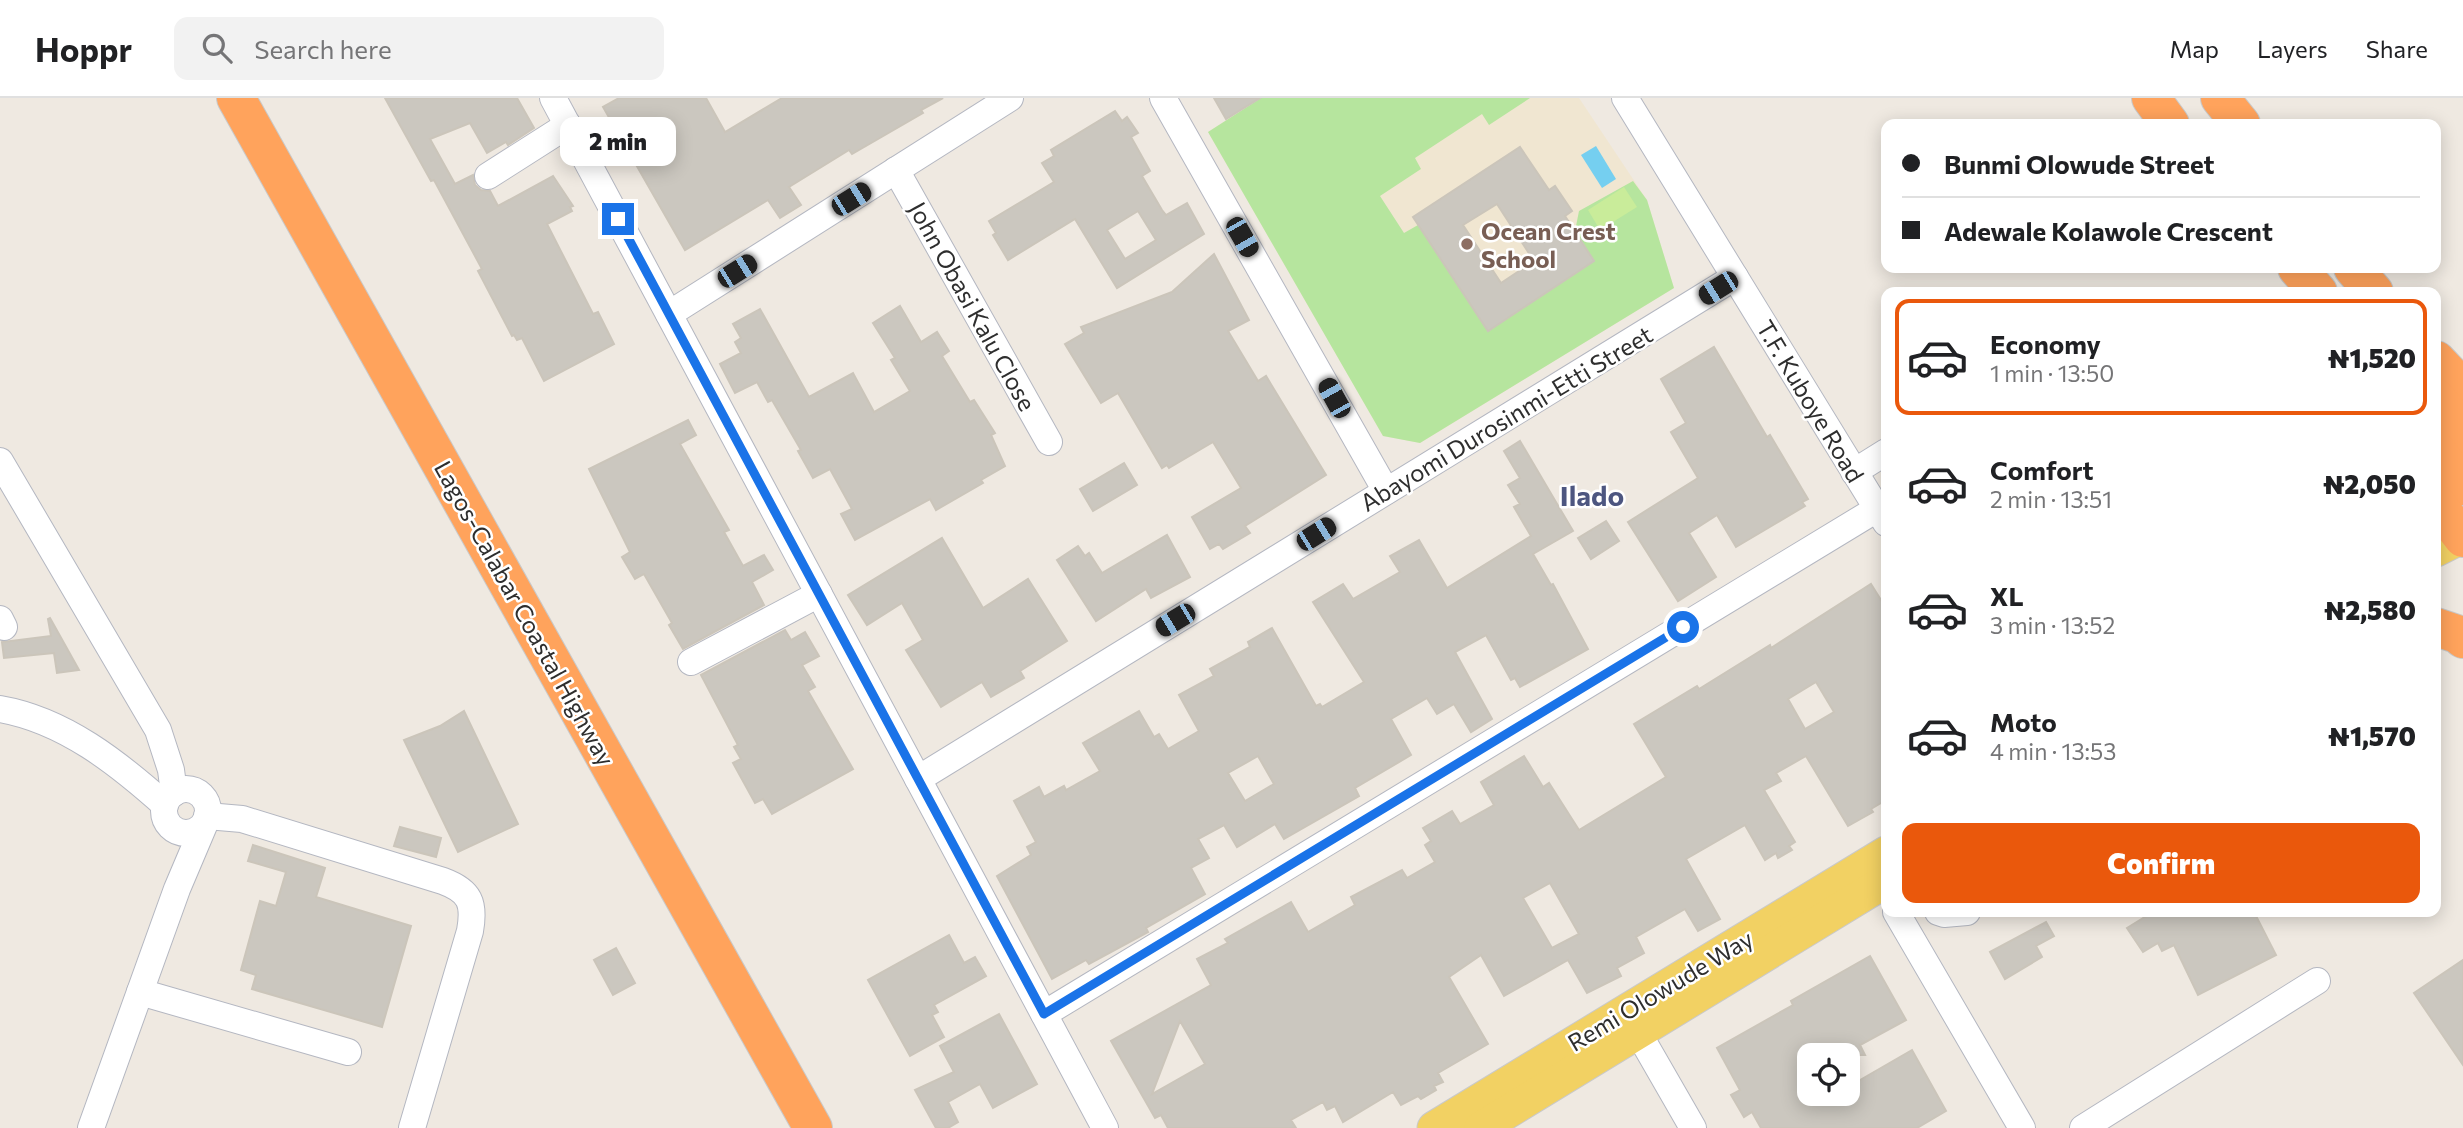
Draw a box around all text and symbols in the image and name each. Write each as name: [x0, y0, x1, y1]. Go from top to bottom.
search box: [174, 17, 664, 80]
text: Hoppr: [35, 28, 132, 69]
icon: search: [198, 29, 236, 67]
text: Search here: [254, 33, 392, 64]
text: Map: [2170, 34, 2219, 63]
text: Layers: [2257, 34, 2328, 63]
text: Share: [2366, 34, 2428, 63]
callout: 2 min: [560, 117, 676, 166]
text: 2 min: [589, 127, 647, 155]
text: Bunmi Olowude Street: [1944, 148, 2214, 179]
car: [828, 179, 875, 219]
street label: John Obasi Kalu Close: [903, 196, 1043, 416]
route end: [602, 203, 634, 235]
car: [1223, 214, 1262, 260]
text: Adewale Kolawole Crescent: [1944, 215, 2273, 246]
place label: Ocean Crest School: [1481, 216, 1616, 273]
marker: Ocean Crest School: [1459, 236, 1475, 252]
car: [714, 251, 761, 291]
car: [1695, 268, 1742, 308]
street label: T.F. Kuboye Road: [1751, 315, 1871, 487]
street label: Abayomi Durosinmi-Etti Street: [1355, 319, 1658, 517]
icon: car: [1906, 326, 1969, 389]
text: Economy: [1990, 328, 2101, 359]
text: ₦1,520: [2328, 342, 2416, 373]
text: 1 min · 13:50: [1990, 359, 2114, 387]
car: [1315, 375, 1354, 421]
icon: car: [1906, 452, 1969, 515]
text: Comfort: [1990, 454, 2093, 485]
street label: Lagos-Calabar Coastal Highway: [429, 455, 621, 771]
text: ₦2,050: [2323, 468, 2416, 499]
district label: Ilado: [1560, 478, 1624, 512]
text: 2 min · 13:51: [1990, 485, 2112, 513]
car: [1293, 514, 1340, 554]
icon: car: [1906, 578, 1969, 641]
text: XL: [1990, 580, 2024, 611]
text: ₦2,580: [2324, 594, 2416, 625]
car: [1152, 600, 1199, 640]
route start: [1667, 611, 1699, 643]
text: 3 min · 13:52: [1990, 611, 2115, 639]
icon: car: [1906, 704, 1969, 767]
text: Moto: [1990, 706, 2057, 737]
text: ₦1,570: [2328, 720, 2416, 751]
text: 4 min · 13:53: [1990, 737, 2116, 765]
button: Confirm: [1902, 823, 2420, 903]
street label: Remi Olowude Way: [1562, 923, 1758, 1057]
map controls: [1797, 1043, 1860, 1106]
button: locate: [1797, 1043, 1860, 1106]

